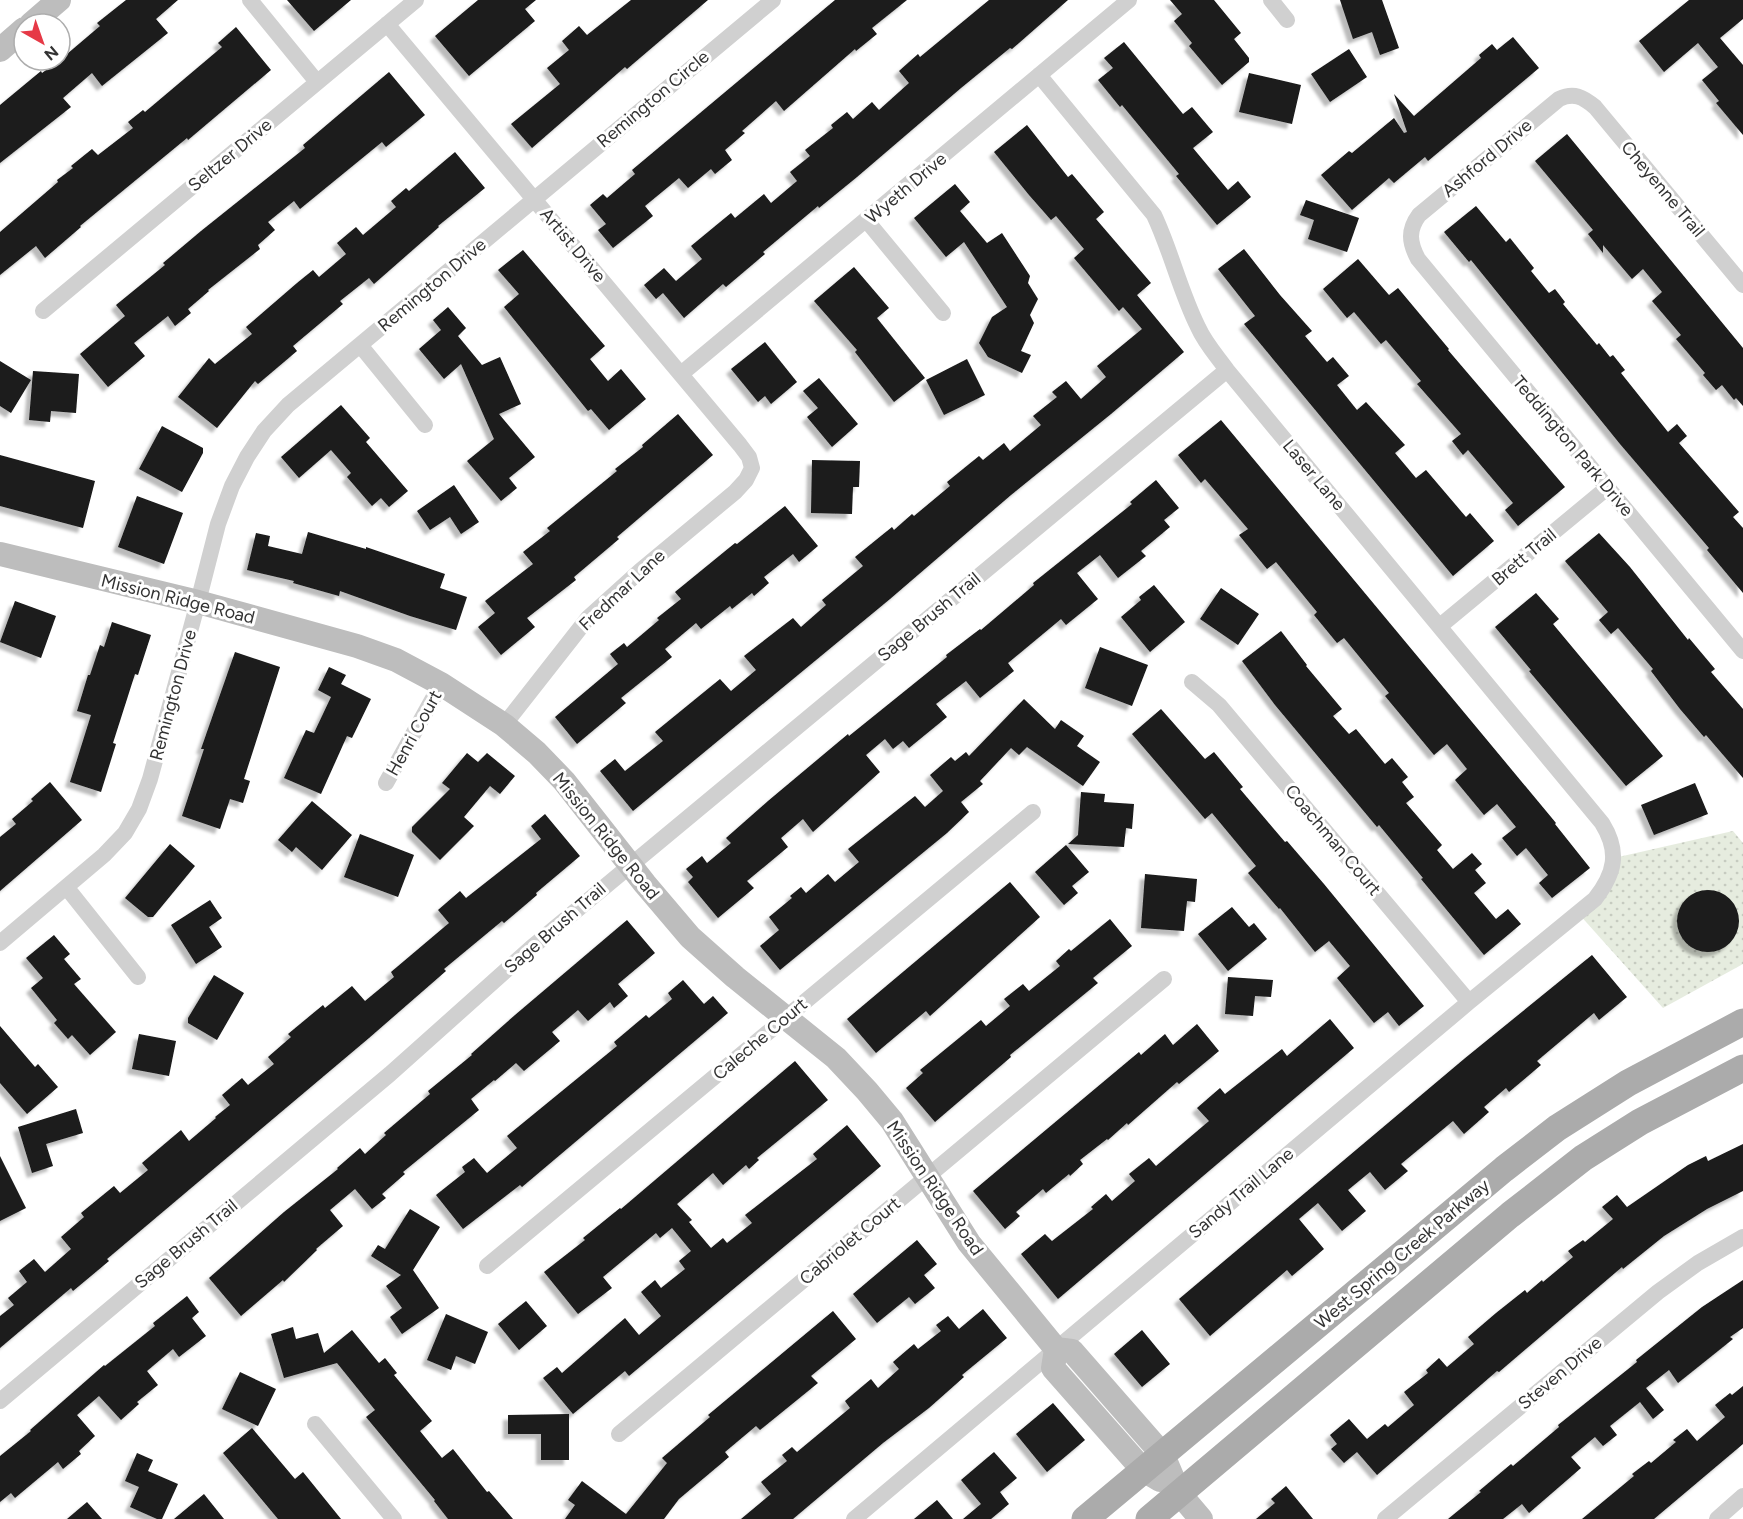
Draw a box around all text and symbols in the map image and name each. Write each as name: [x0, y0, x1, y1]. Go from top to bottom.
north arrow: [12, 12, 72, 72]
text: N: [40, 42, 62, 64]
street label: Remington Circle: [592, 46, 714, 152]
street label: Seltzer Drive: [184, 114, 276, 196]
street label: Ashford Drive: [1438, 114, 1536, 202]
street label: Cheyenne Trail: [1616, 137, 1710, 241]
street label: Wyeth Drive: [861, 148, 951, 228]
street label: Artist Drive: [535, 203, 611, 287]
street label: Remington Drive: [373, 233, 491, 337]
street label: Teddington Park Drive: [1508, 371, 1638, 521]
street label: Laser Lane: [1278, 435, 1350, 515]
street label: Brett Trail: [1487, 524, 1561, 590]
street label: Fredmar Lane: [574, 545, 670, 635]
street label: Sage Brush Trail: [873, 568, 985, 666]
street label: Mission Ridge Road: [99, 569, 257, 629]
street label: Remington Drive: [145, 627, 201, 763]
street label: Henri Court: [381, 686, 447, 780]
street label: Mission Ridge Road: [548, 768, 664, 904]
street label: Coachman Court: [1280, 780, 1386, 900]
street label: Sage Brush Trail: [500, 878, 610, 978]
street label: Caleche Court: [708, 993, 812, 1085]
street label: Mission Ridge Road: [882, 1117, 988, 1259]
street label: Sandy Trail Lane: [1184, 1143, 1298, 1243]
street label: West Spring Creek Parkway: [1310, 1174, 1494, 1334]
street label: Cabriolet Court: [795, 1192, 905, 1290]
street label: Sage Brush Trail: [130, 1195, 242, 1293]
street label: Steven Drive: [1514, 1332, 1606, 1414]

